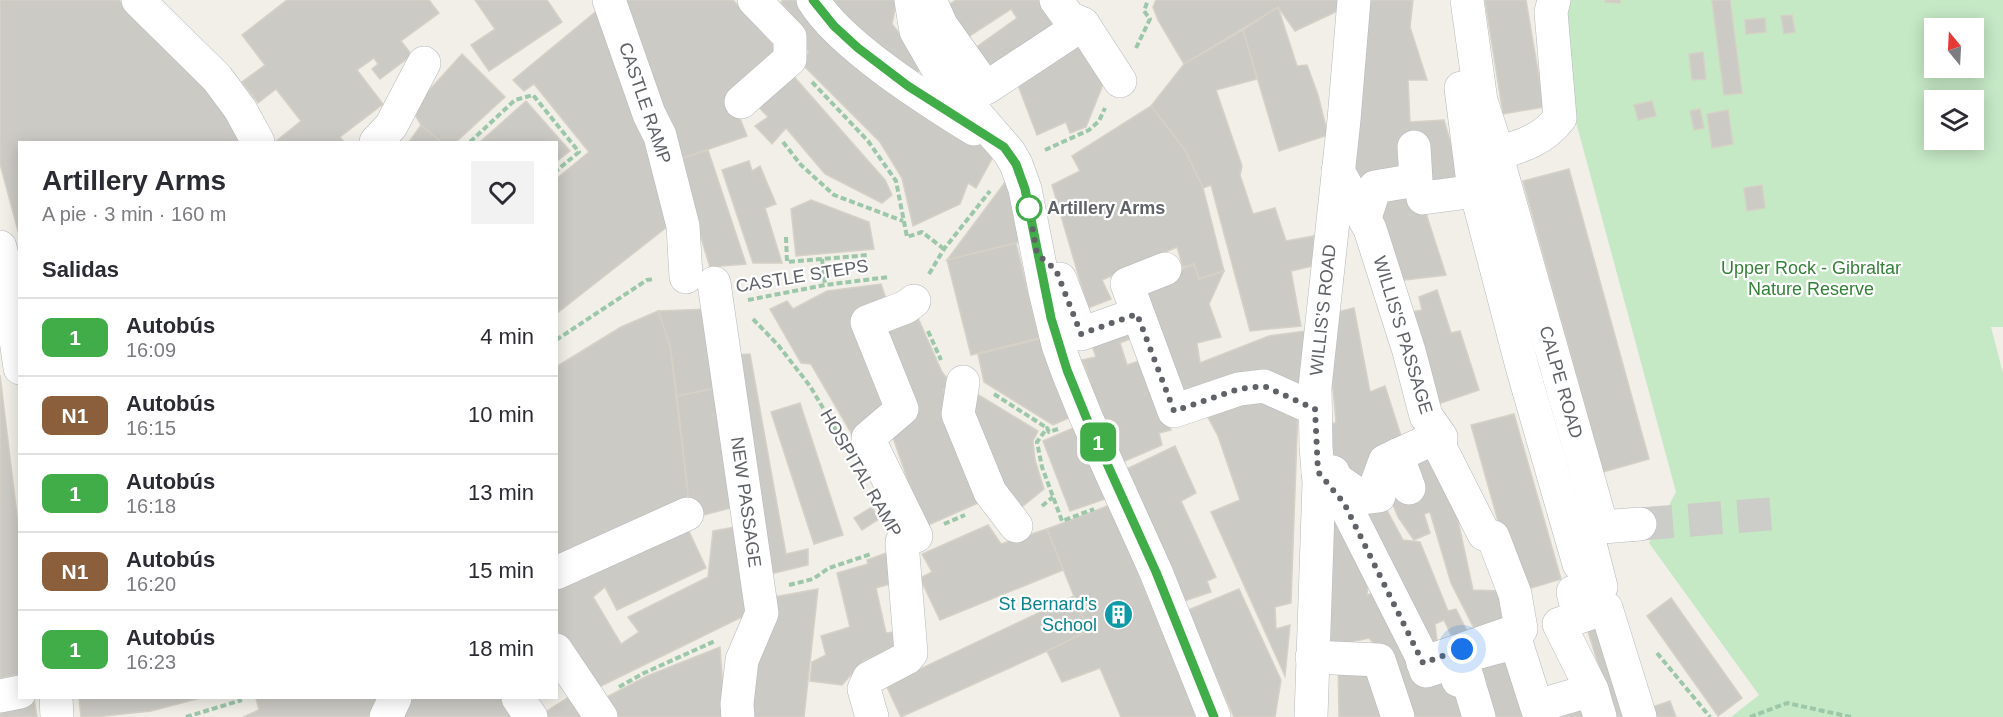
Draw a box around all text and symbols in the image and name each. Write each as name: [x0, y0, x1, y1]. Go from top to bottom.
north arrow: [1924, 18, 1984, 78]
map controls: [1924, 18, 1984, 150]
street label: CASTLE RAMP: [615, 40, 675, 166]
button: layers: [1924, 90, 1984, 150]
button: heart: [471, 161, 534, 224]
text: Artillery Arms: [42, 165, 226, 196]
marker: Artillery Arms: [1016, 195, 1042, 221]
place label: Artillery Arms: [1047, 198, 1165, 218]
text: A pie · 3 min · 160 m: [42, 203, 227, 225]
street label: WILLIS’S ROAD: [1306, 243, 1340, 377]
street label: WILLIS'S PASSAGE: [1369, 254, 1437, 416]
street label: CASTLE STEPS: [734, 256, 870, 296]
text: Salidas: [42, 257, 119, 282]
park label: Upper Rock - Gibraltar Nature Reserve: [1721, 258, 1901, 299]
text: Autobús: [126, 313, 215, 338]
street label: CALPE ROAD: [1535, 323, 1587, 441]
text: 4 min: [480, 324, 534, 349]
text: 1: [69, 326, 81, 349]
text: 16:09: [126, 339, 176, 361]
text: Autobús: [126, 391, 215, 416]
text: 10 min: [468, 402, 534, 427]
text: N1: [62, 404, 88, 427]
street label: HOSPITAL RAMP: [816, 406, 906, 540]
text: 16:15: [126, 417, 176, 439]
line badge: 1: [1078, 422, 1118, 462]
text: 1: [1092, 431, 1104, 454]
street label: NEW PASSAGE: [727, 435, 765, 569]
text: Autobús: [126, 469, 215, 494]
text: 13 min: [468, 480, 534, 505]
text: 1: [69, 482, 81, 505]
text: 16:18: [126, 495, 176, 517]
text: Autobús: [126, 547, 215, 572]
text: 15 min: [468, 558, 534, 583]
text: N1: [62, 560, 88, 583]
text: 16:20: [126, 573, 176, 595]
place label: St Bernard's School: [999, 594, 1097, 635]
building icon: St Bernard's School: [1102, 598, 1134, 630]
text: Autobús: [126, 625, 215, 650]
your location: [1447, 634, 1477, 664]
text: 18 min: [468, 636, 534, 661]
text: 1: [69, 638, 81, 661]
text: 16:23: [126, 651, 176, 673]

